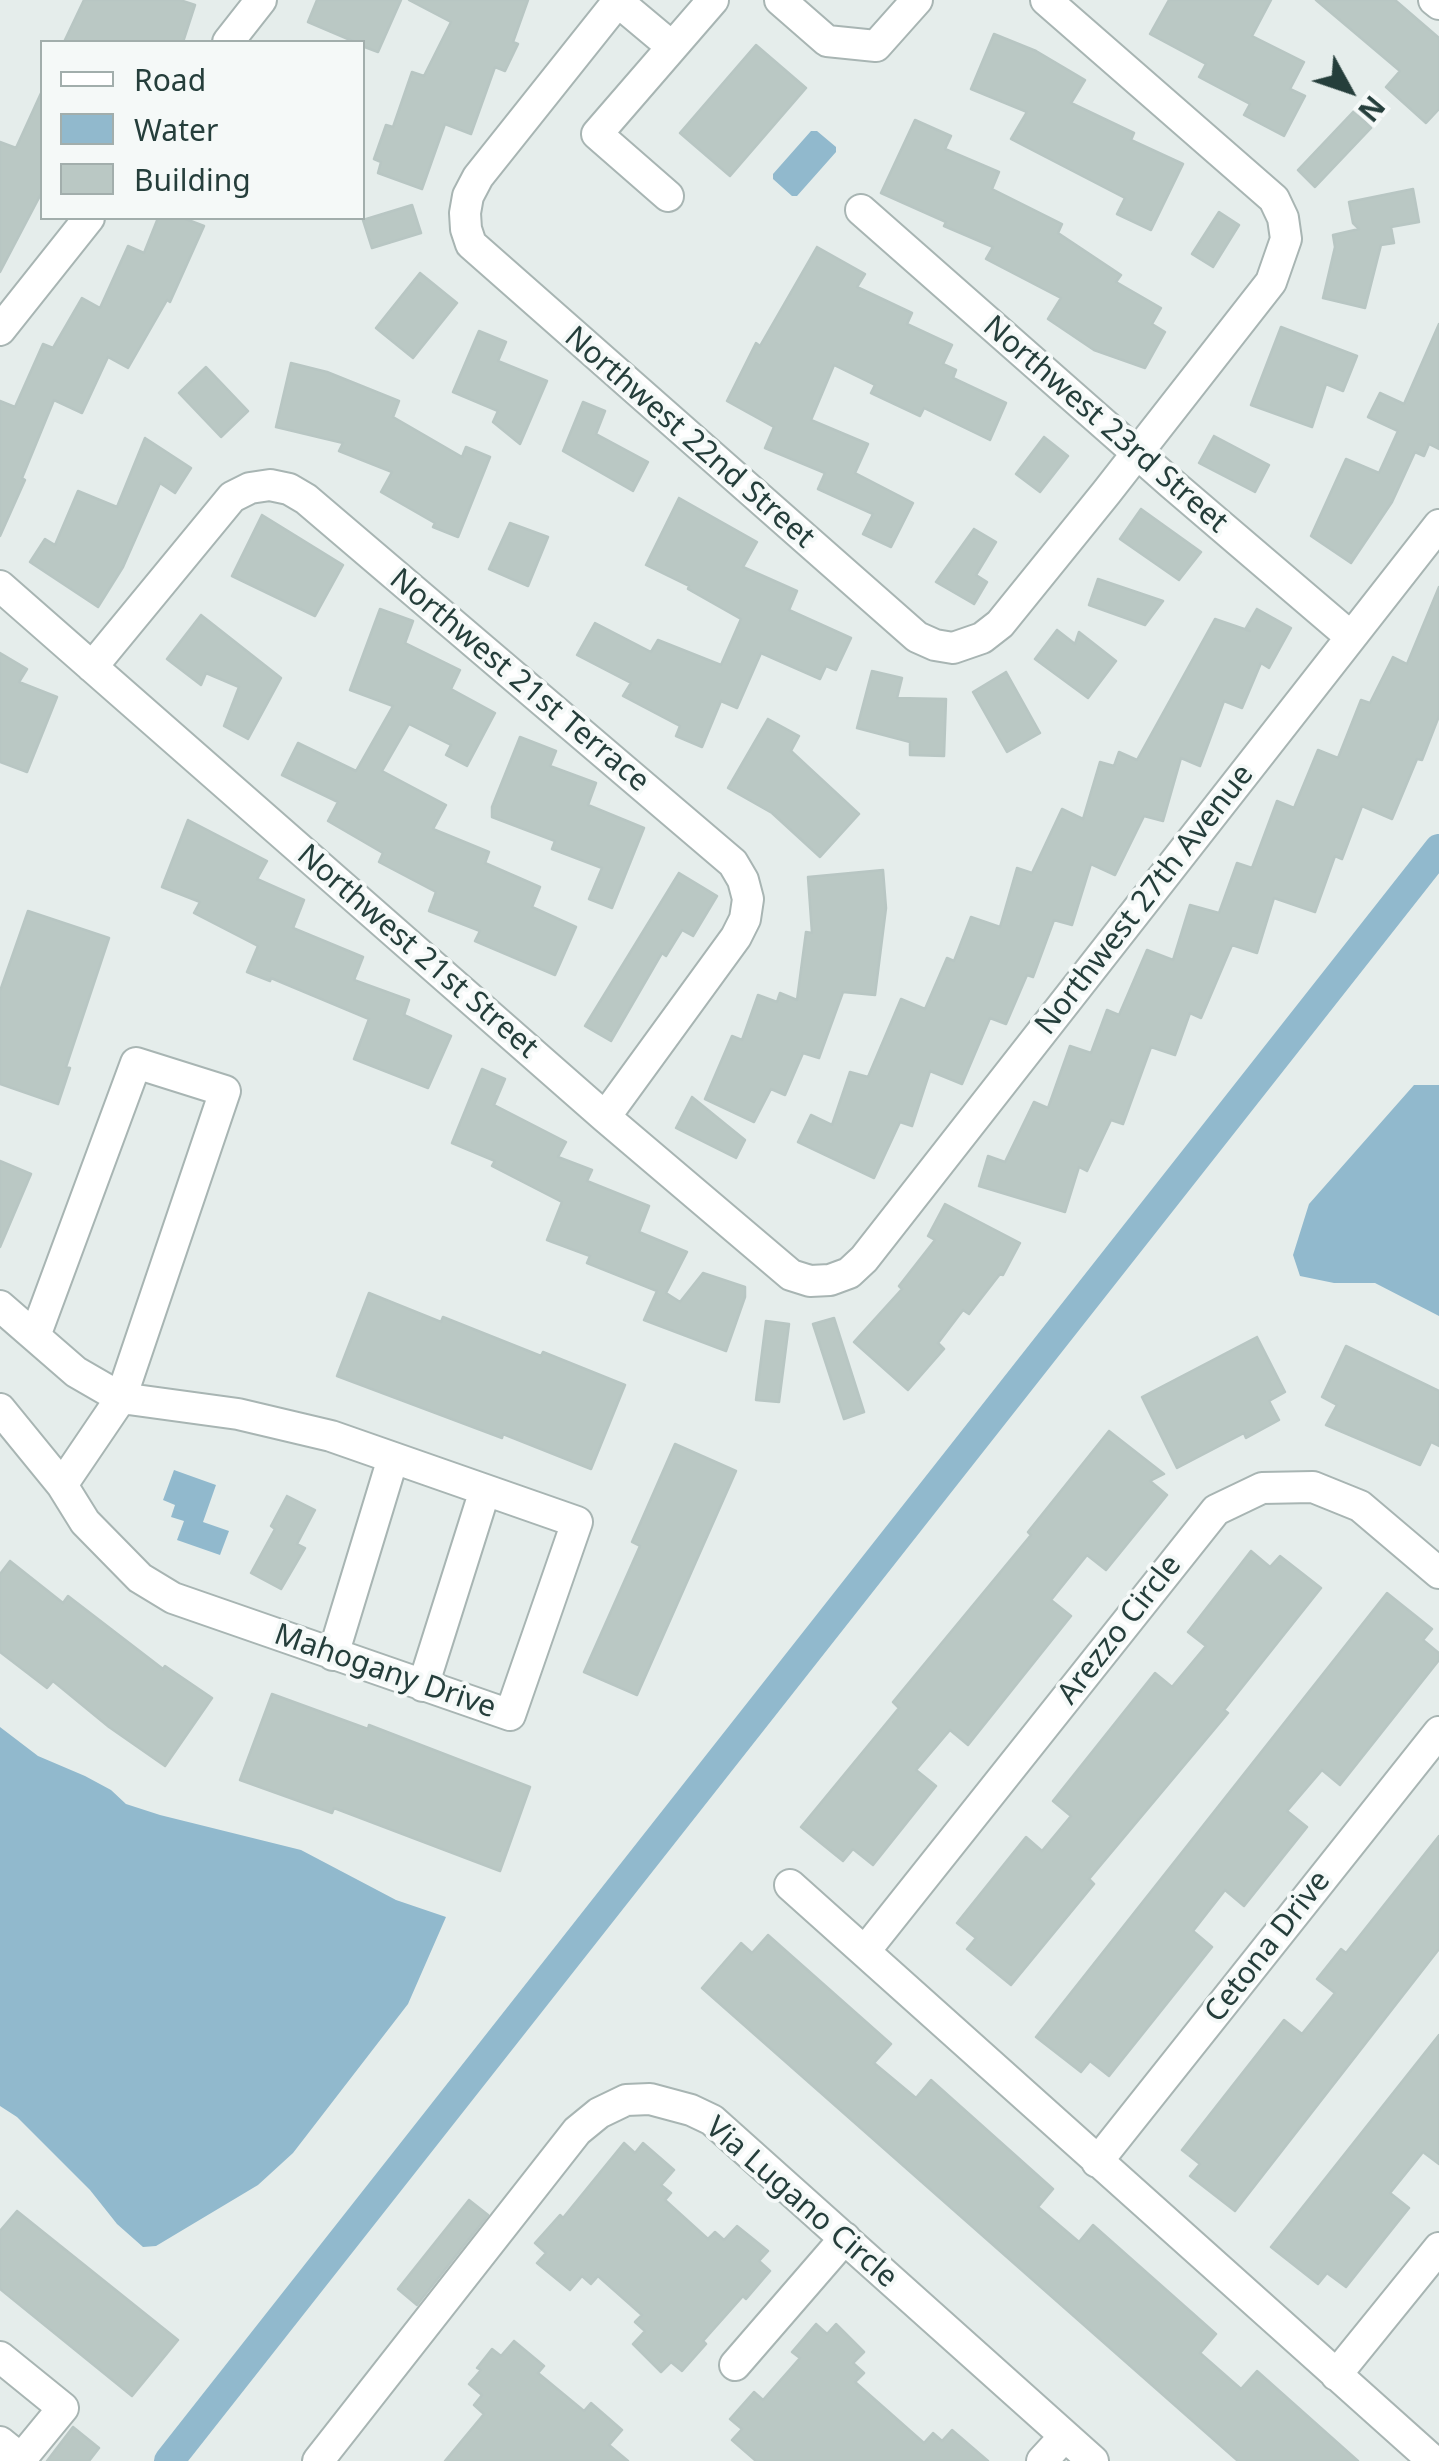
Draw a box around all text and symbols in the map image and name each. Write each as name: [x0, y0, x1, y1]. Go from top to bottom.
legend: [40, 40, 365, 220]
north arrow: [1299, 40, 1399, 140]
text: Road: [134, 59, 206, 100]
text: N: [1350, 88, 1394, 130]
text: Water: [134, 109, 218, 150]
text: Building: [134, 159, 251, 200]
street label: Northwest 23rd Street: [975, 309, 1235, 541]
street label: Northwest 22nd Street: [557, 320, 821, 556]
street label: Northwest 21st Terrace: [382, 562, 656, 800]
street label: Northwest 27th Avenue: [1028, 758, 1262, 1042]
street label: Northwest 21st Street: [289, 838, 545, 1066]
street label: Arezzo Circle: [1051, 1548, 1189, 1712]
street label: Mahogany Drive: [270, 1617, 500, 1727]
street label: Cetona Drive: [1198, 1864, 1338, 2030]
street label: Via Lugano Circle: [698, 2110, 904, 2296]

